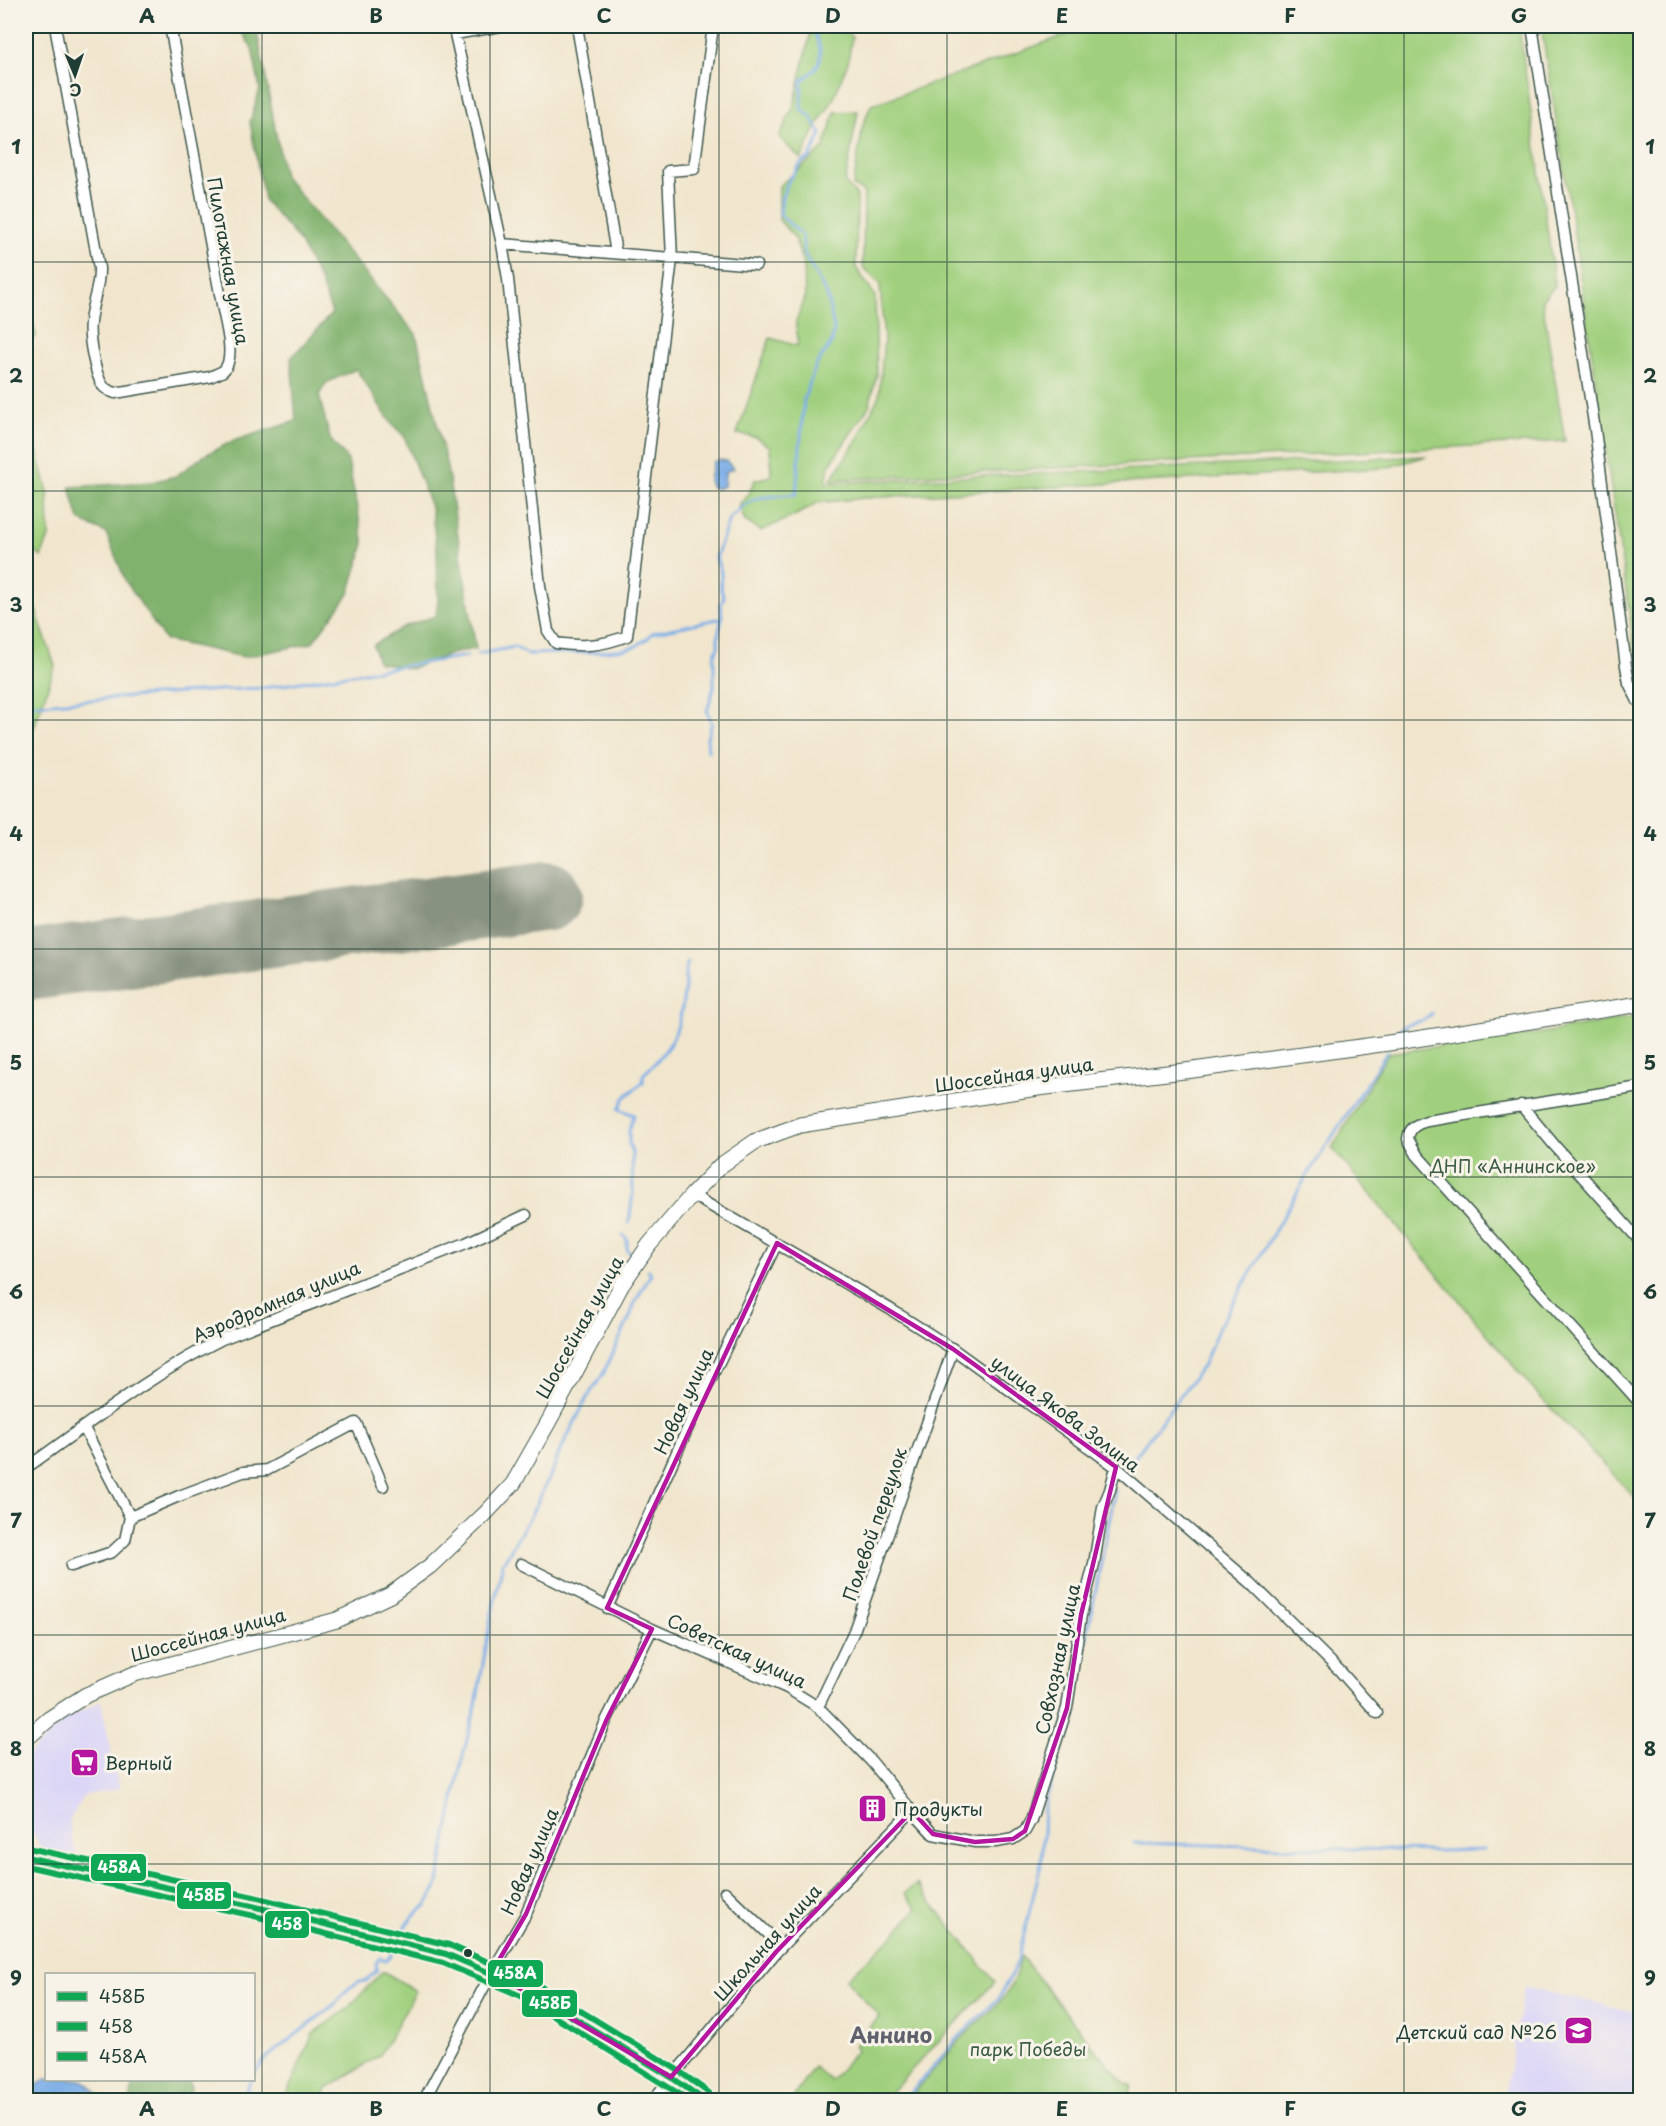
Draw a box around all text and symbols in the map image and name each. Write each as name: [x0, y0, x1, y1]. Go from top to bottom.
text: A: [139, 0, 155, 30]
text: B: [369, 0, 383, 30]
text: C: [596, 0, 612, 30]
text: D: [825, 0, 841, 30]
text: E: [1056, 0, 1068, 30]
text: F: [1284, 0, 1296, 30]
text: G: [1511, 0, 1527, 30]
north arrow: [45, 45, 105, 105]
text: С: [69, 79, 82, 103]
text: 1: [11, 131, 21, 161]
text: 1: [1645, 131, 1655, 161]
street label: Пилотажная улица: [201, 175, 257, 347]
text: 2: [9, 360, 23, 390]
text: 2: [1643, 360, 1657, 390]
text: 3: [9, 589, 23, 619]
text: 3: [1643, 589, 1657, 619]
text: 4: [9, 818, 23, 848]
text: 4: [1643, 818, 1657, 848]
text: 5: [10, 1047, 22, 1077]
text: 5: [1644, 1047, 1656, 1077]
street label: Шоссейная улица: [933, 1049, 1096, 1098]
park label: ДНП «Аннинское»: [1429, 1152, 1596, 1179]
street label: Шоссейная улица: [529, 1250, 630, 1403]
street label: Аэродромная улица: [188, 1253, 365, 1349]
text: 6: [9, 1276, 23, 1306]
text: 6: [1643, 1276, 1657, 1306]
street label: Новая улица: [647, 1343, 720, 1459]
street label: улица Якова Золина: [986, 1348, 1147, 1479]
street label: Полевой переулок: [835, 1443, 913, 1604]
text: 7: [10, 1505, 22, 1535]
text: 7: [1644, 1505, 1656, 1535]
street label: Совхозная улица: [1028, 1580, 1086, 1737]
street label: Шоссейная улица: [127, 1600, 289, 1668]
street label: Советская улица: [663, 1606, 812, 1694]
text: 8: [10, 1733, 22, 1763]
text: 8: [1644, 1733, 1656, 1763]
supermarket icon: Верный: [68, 1746, 100, 1778]
place label: Верный: [105, 1749, 172, 1776]
building icon: Продукты: [857, 1792, 889, 1824]
place label: Продукты: [894, 1795, 983, 1822]
street label: Новая улица: [493, 1803, 565, 1919]
line badge: 458А: [90, 1853, 147, 1882]
text: 458А: [97, 1854, 141, 1878]
street label: Школьная улица: [707, 1877, 827, 2007]
line badge: 458Б: [176, 1881, 232, 1910]
text: 458Б: [183, 1882, 225, 1906]
line badge: 458: [264, 1910, 310, 1939]
text: 458: [271, 1911, 303, 1935]
unlabelled marker: [462, 1947, 474, 1959]
line badge: 458А: [487, 1959, 544, 1988]
text: 458А: [493, 1960, 537, 1984]
text: 9: [10, 1962, 22, 1992]
text: 9: [1644, 1962, 1656, 1992]
legend: [45, 1973, 255, 2081]
text: 458Б: [99, 1982, 145, 2009]
line badge: 458Б: [521, 1989, 578, 2018]
text: 458Б: [529, 1990, 571, 2014]
text: 458: [99, 2012, 133, 2039]
school or university icon: Детский сад №26: [1562, 2015, 1594, 2047]
district label: Аннино: [850, 2018, 932, 2050]
place label: Детский сад №26: [1396, 2018, 1557, 2045]
park label: парк Победы: [969, 2035, 1087, 2062]
text: 458А: [99, 2042, 147, 2069]
text: A: [139, 2093, 155, 2123]
text: B: [369, 2093, 383, 2123]
text: C: [596, 2093, 612, 2123]
text: D: [825, 2093, 841, 2123]
text: E: [1056, 2093, 1068, 2123]
text: F: [1284, 2093, 1296, 2123]
text: G: [1511, 2093, 1527, 2123]

